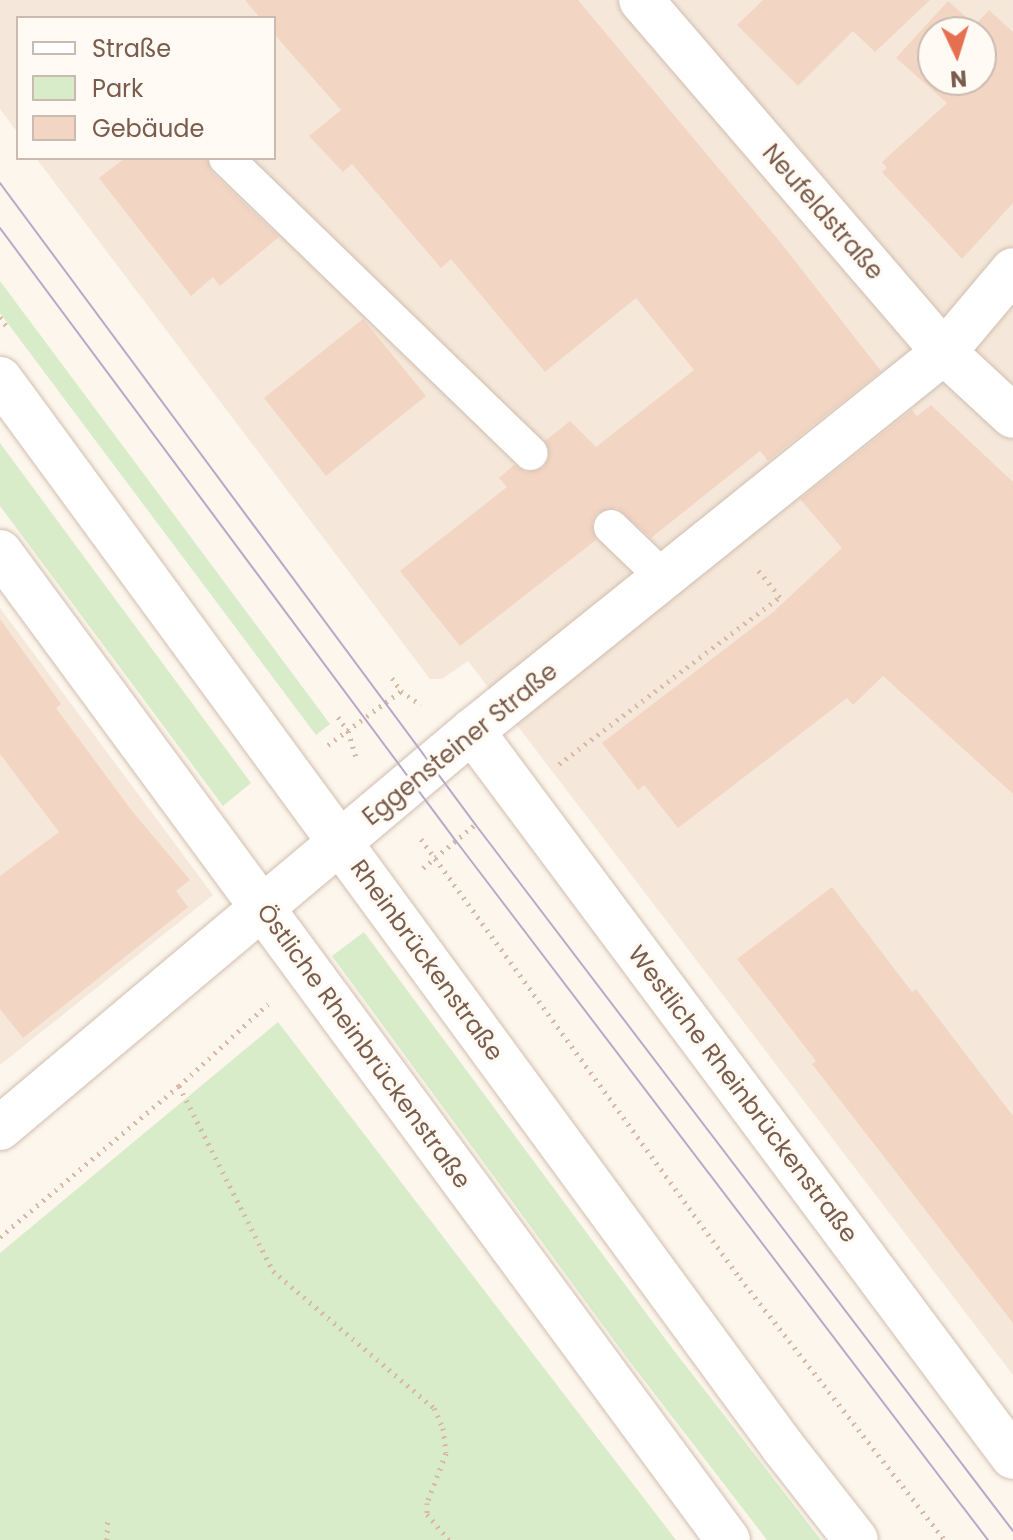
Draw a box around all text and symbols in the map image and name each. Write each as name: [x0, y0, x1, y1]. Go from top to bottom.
legend: [16, 16, 276, 160]
north arrow: [917, 16, 997, 96]
text: Straße: [92, 32, 171, 65]
text: N: [949, 62, 968, 94]
text: Park: [92, 72, 143, 105]
text: Gebäude: [92, 112, 204, 145]
street label: Neufeldstraße: [756, 139, 890, 285]
street label: Eggensteiner Straße: [357, 657, 563, 831]
street label: Rheinbrückenstraße: [344, 854, 510, 1066]
street label: Östliche Rheinbrückenstraße: [251, 898, 477, 1194]
street label: Westliche Rheinbrückenstraße: [622, 940, 864, 1248]

